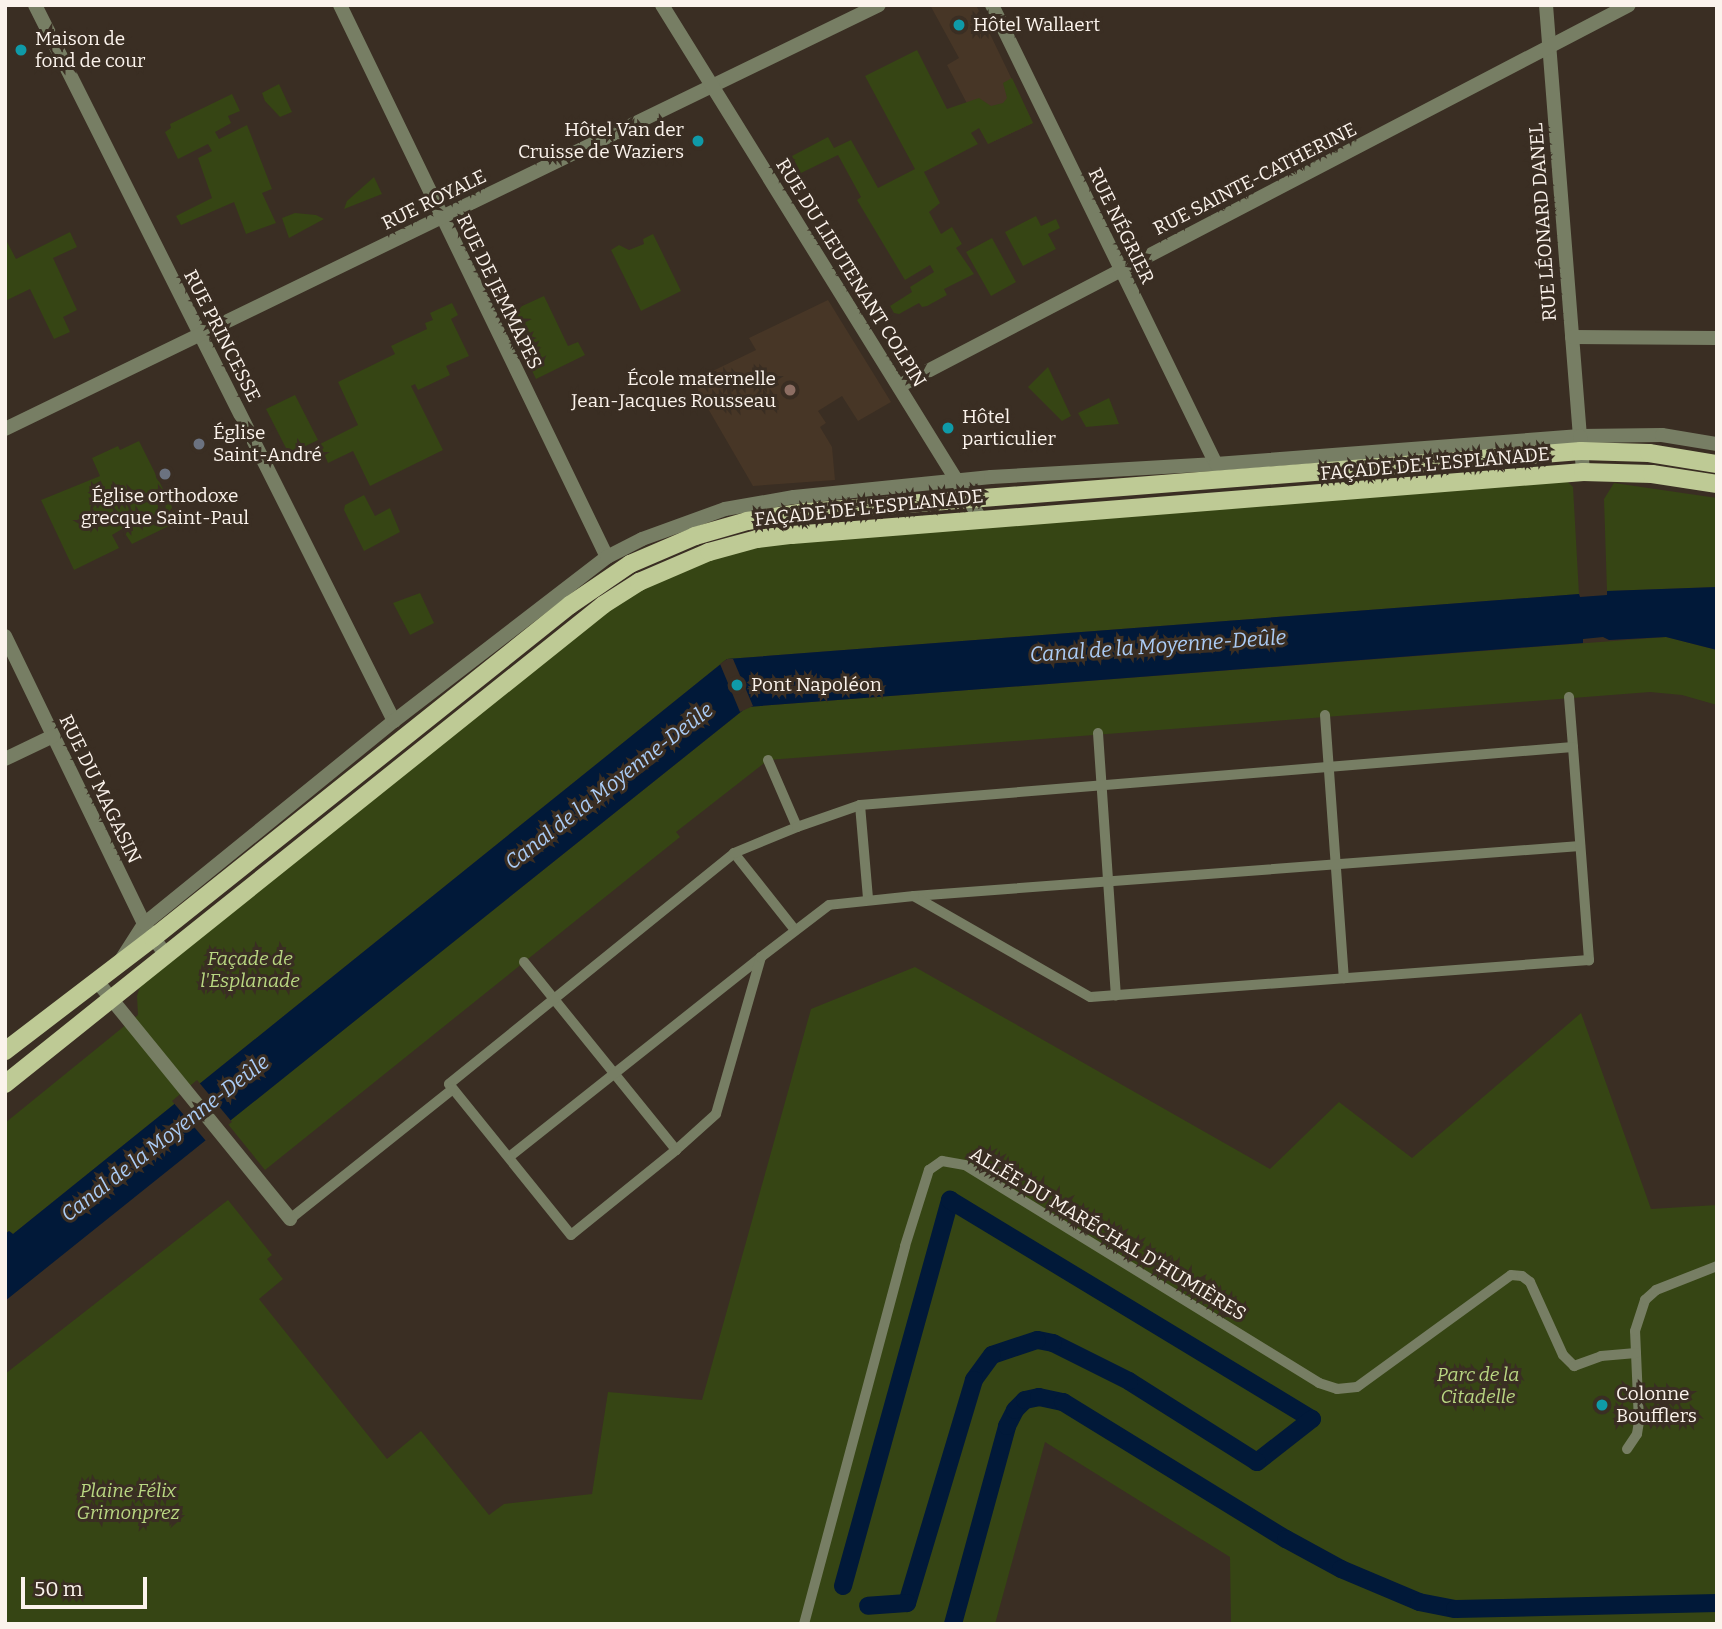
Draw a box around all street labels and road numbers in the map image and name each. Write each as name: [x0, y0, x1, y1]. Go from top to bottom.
street label: RUE SAINTE-CATHERINE: [1150, 118, 1360, 240]
street label: RUE LÉONARD DANEL: [1525, 122, 1561, 322]
street label: RUE DU LIEUTENANT COLPIN: [771, 155, 931, 391]
street label: RUE NÉGRIER: [1083, 164, 1159, 288]
street label: RUE ROYALE: [378, 165, 490, 235]
street label: RUE DE JEMMAPES: [452, 211, 546, 373]
street label: RUE PRINCESSE: [179, 266, 265, 406]
street label: FAÇADE DE L'ESPLANADE: [1319, 443, 1551, 485]
street label: FAÇADE DE L'ESPLANADE: [753, 485, 985, 531]
street label: RUE DU MAGASIN: [54, 711, 146, 867]
street label: ALLÉE DU MARÉCHAL D'HUMIÈRES: [966, 1142, 1250, 1326]

